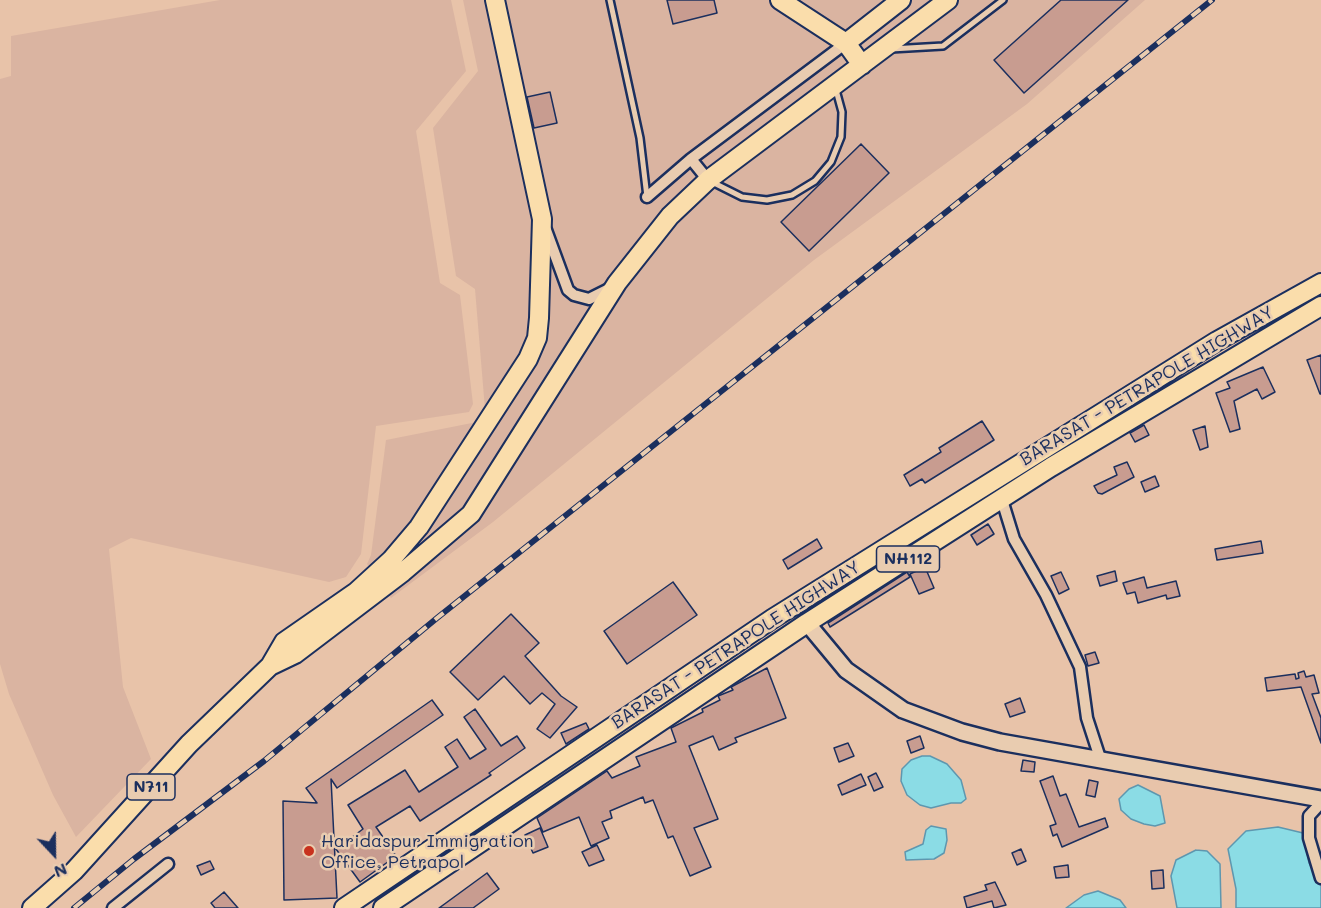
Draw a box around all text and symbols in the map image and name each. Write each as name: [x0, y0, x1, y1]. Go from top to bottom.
street label: BARASAT - PETRAPOLE HIGHWAY: [1016, 301, 1278, 471]
road number: NH112: [876, 546, 940, 572]
street label: BARASAT - PETRAPOLE HIGHWAY: [607, 556, 865, 734]
road number: N711: [127, 774, 175, 800]
north arrow: [24, 824, 84, 884]
place label: Haridaspur Immigration Office, Petrapol: [321, 830, 534, 872]
marker: Haridaspur Immigration Office, Petrapol: [302, 844, 316, 858]
text: N: [51, 859, 70, 883]

